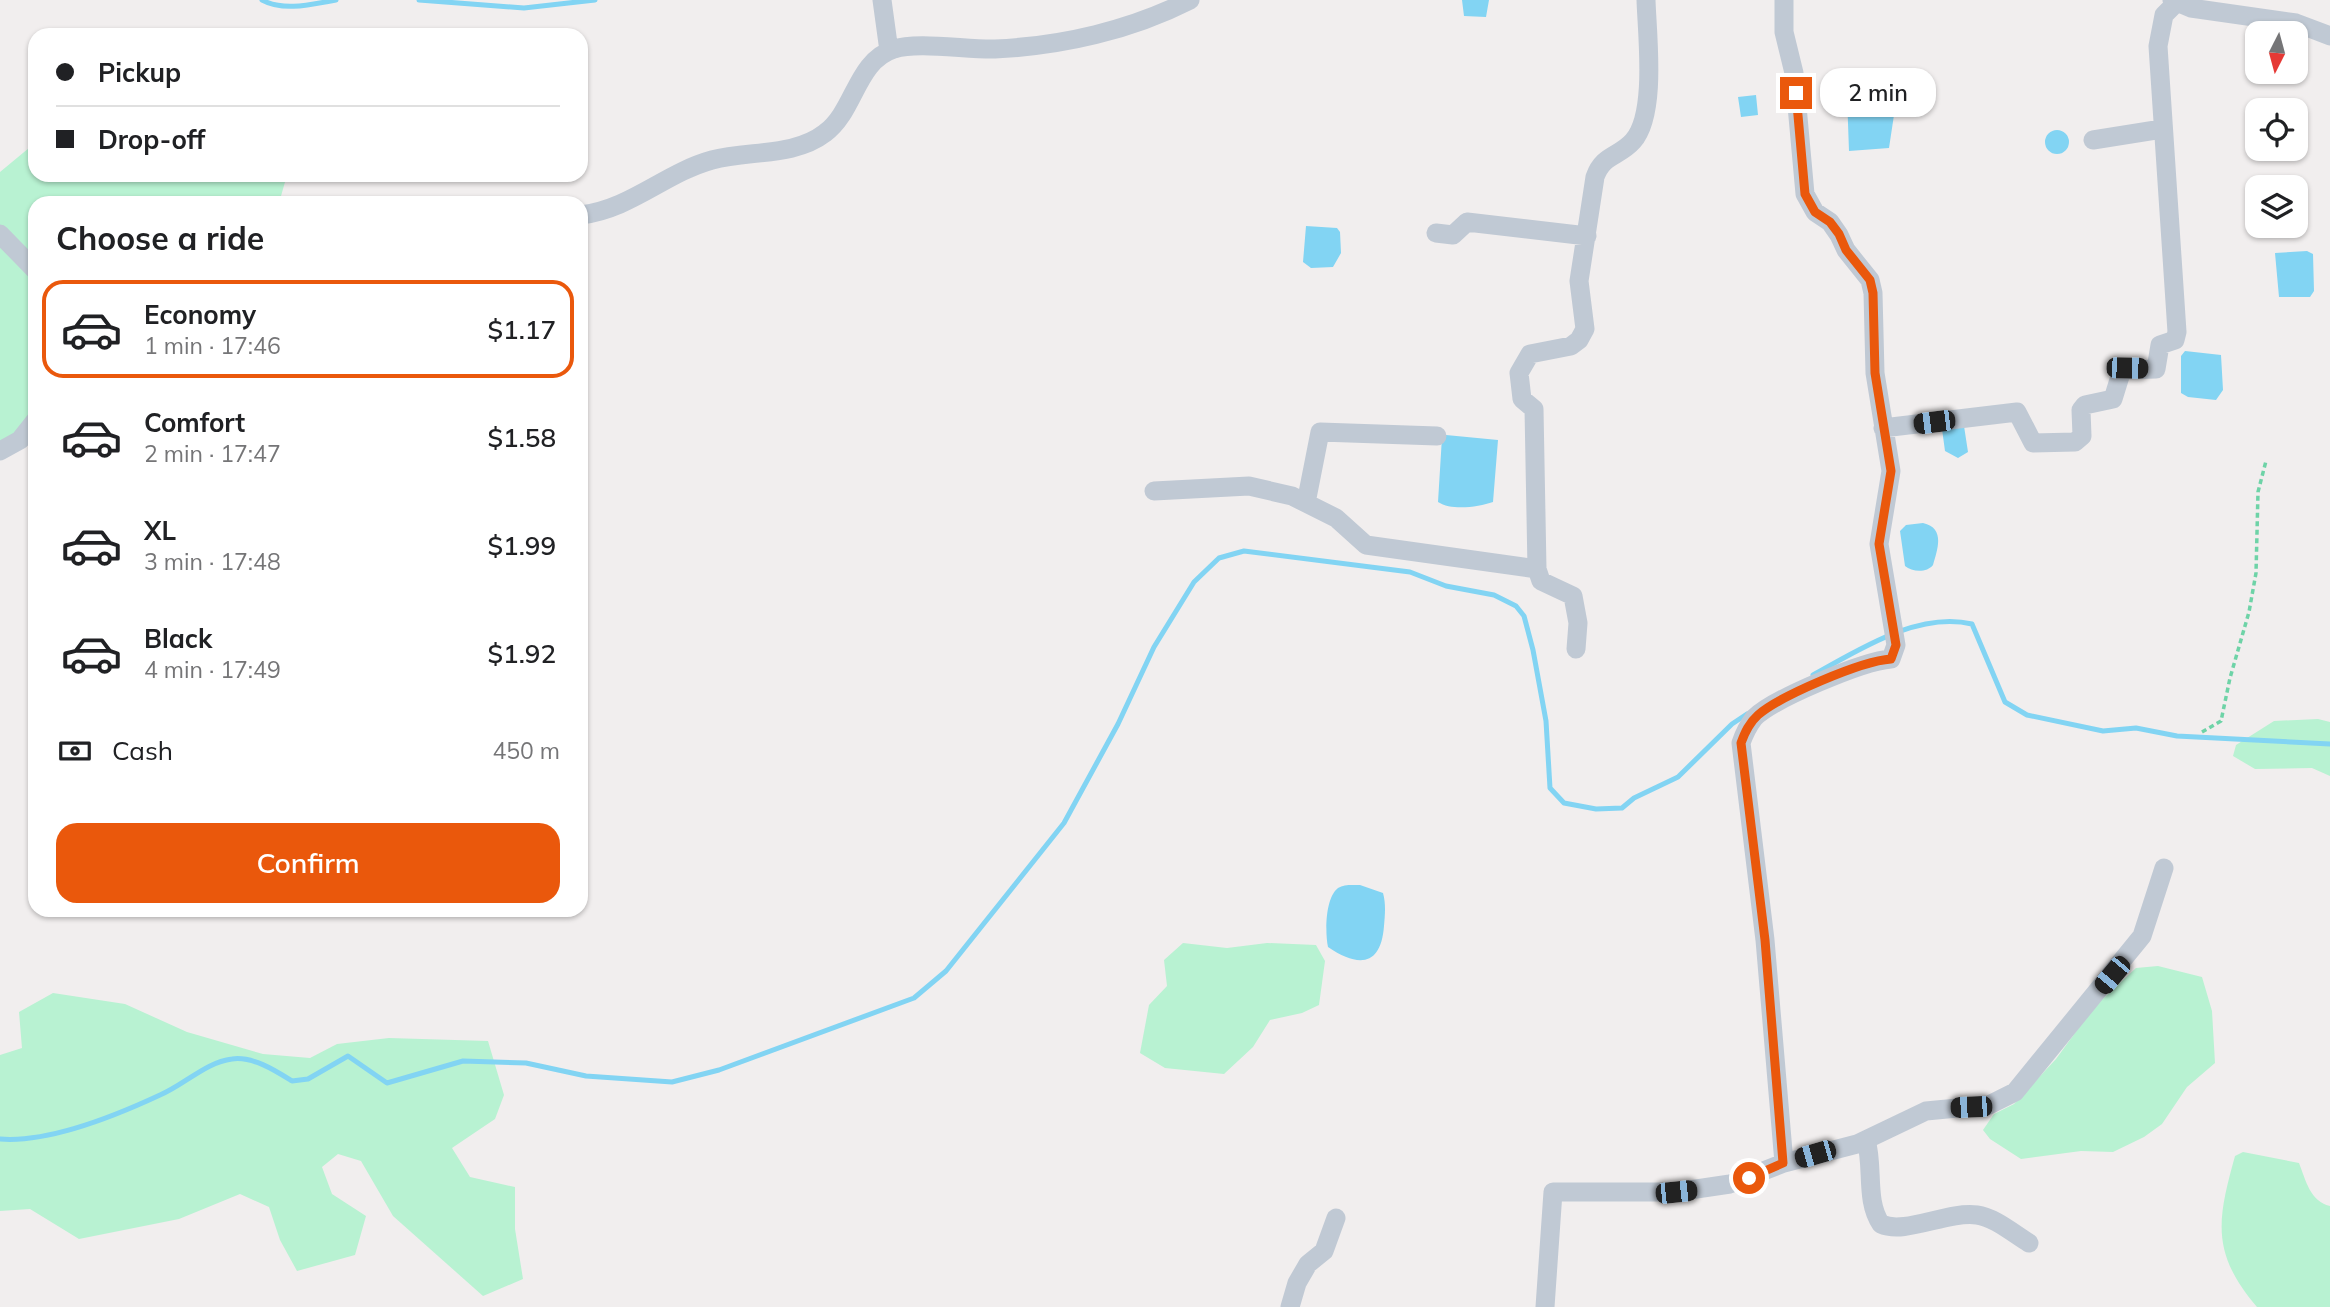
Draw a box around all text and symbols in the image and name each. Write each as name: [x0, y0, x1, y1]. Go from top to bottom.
north arrow: [2245, 21, 2308, 84]
map controls: [2245, 21, 2308, 238]
text: Pickup: [98, 56, 181, 89]
callout: 2 min: [1820, 68, 1936, 118]
route end: [1780, 77, 1812, 109]
text: 2 min: [1848, 78, 1908, 107]
button: locate: [2245, 98, 2308, 161]
text: Drop-off: [98, 123, 205, 156]
button: layers: [2245, 175, 2308, 238]
text: Choose a ride: [56, 218, 264, 258]
icon: car: [60, 298, 123, 361]
text: Economy: [144, 298, 256, 331]
text: $1.17: [487, 313, 556, 346]
text: 1 min · 17:46: [144, 331, 281, 360]
car: [2106, 357, 2149, 379]
icon: car: [60, 406, 123, 469]
text: Comfort: [144, 406, 245, 439]
car: [1912, 409, 1957, 435]
text: $1.58: [487, 421, 556, 454]
text: 2 min · 17:47: [144, 439, 281, 468]
icon: car: [60, 514, 123, 577]
text: XL: [144, 514, 176, 547]
text: $1.99: [487, 529, 556, 562]
text: 3 min · 17:48: [144, 547, 281, 576]
icon: car: [60, 622, 123, 685]
text: Black: [144, 622, 212, 655]
text: $1.92: [487, 637, 556, 670]
text: 4 min · 17:49: [144, 655, 281, 684]
icon: cash: [56, 732, 94, 770]
text: Cash: [112, 734, 173, 767]
text: 450 m: [492, 736, 560, 765]
button: Confirm: [56, 823, 560, 903]
car: [2091, 952, 2134, 998]
car: [1950, 1096, 1993, 1118]
car: [1792, 1138, 1839, 1170]
route start: [1733, 1162, 1765, 1194]
car: [1655, 1179, 1698, 1205]

